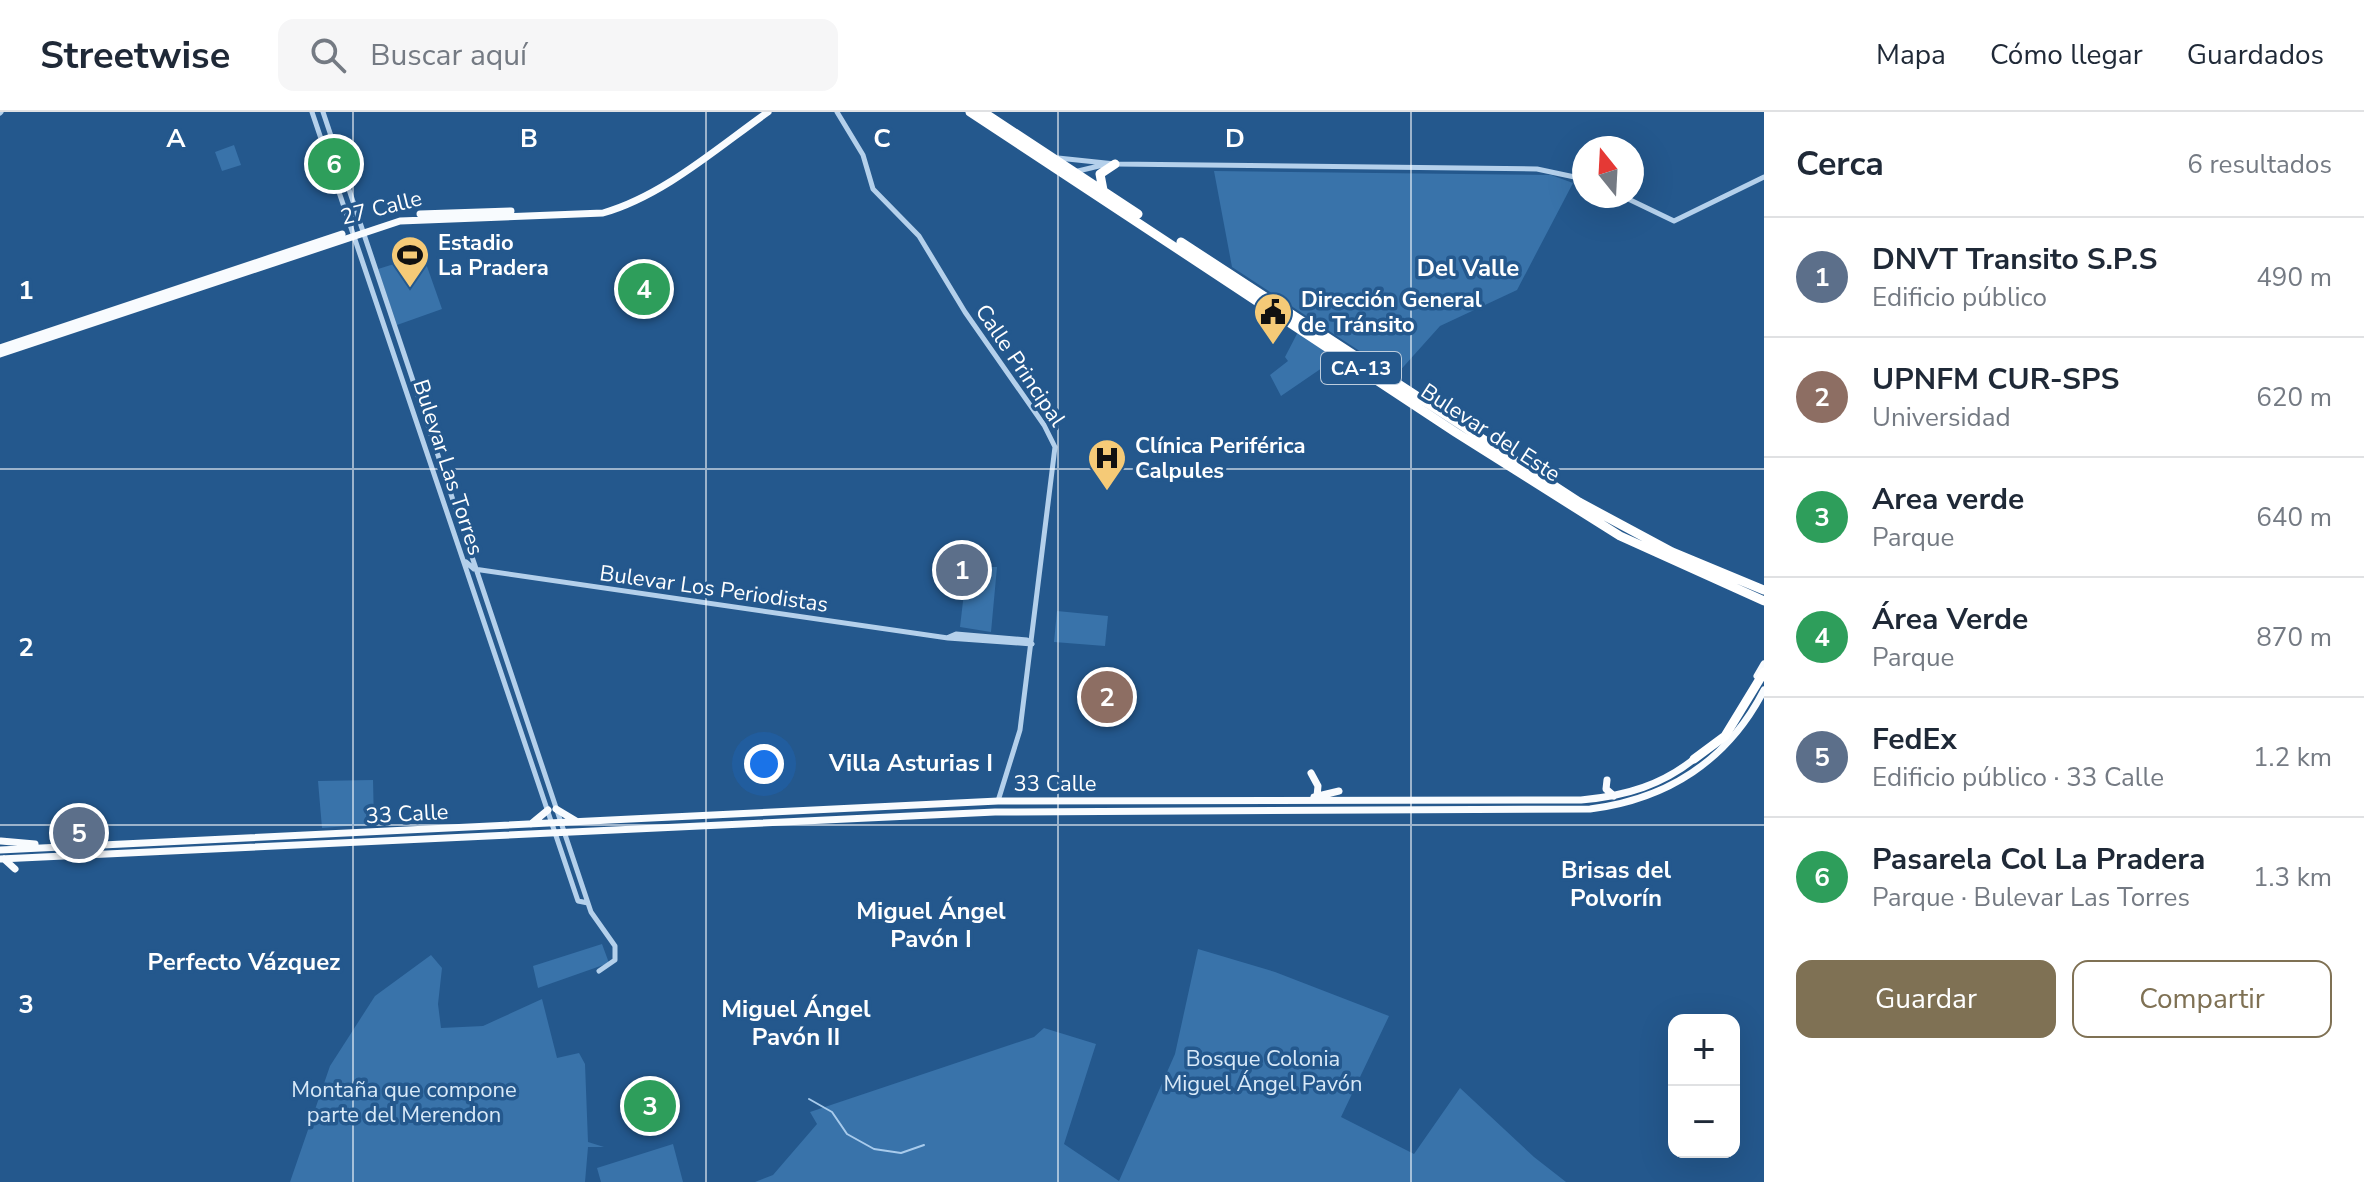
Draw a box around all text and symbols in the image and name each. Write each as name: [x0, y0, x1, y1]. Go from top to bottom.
search box: [278, 19, 838, 91]
text: Streetwise: [40, 30, 230, 81]
icon: search: [306, 33, 350, 77]
text: Buscar aquí: [370, 35, 527, 76]
text: Mapa: [1876, 36, 1946, 74]
text: Cómo llegar: [1990, 36, 2143, 74]
text: Guardados: [2187, 36, 2324, 74]
text: A: [166, 121, 186, 156]
text: B: [520, 121, 538, 156]
text: C: [873, 121, 891, 156]
text: D: [1225, 121, 1245, 156]
pin: 6: [308, 134, 360, 194]
north arrow: [1572, 136, 1644, 208]
text: Cerca: [1796, 141, 1884, 187]
text: 6 resultados: [2187, 147, 2332, 182]
street label: 27 Calle: [337, 183, 425, 233]
place label: Estadio La Pradera: [438, 228, 549, 283]
sports icon: Estadio La Pradera: [389, 234, 431, 289]
text: DNVT Transito S.P.S: [1872, 239, 2157, 280]
district label: Del Valle: [1417, 252, 1519, 284]
pin: 4: [618, 259, 670, 319]
text: 1: [1814, 260, 1830, 295]
text: 490 m: [2256, 260, 2332, 295]
text: 1: [18, 273, 34, 308]
text: Edificio público: [1872, 280, 2047, 315]
place label: Dirección General de Tránsito: [1301, 285, 1482, 340]
public building icon: Dirección General de Tránsito: [1252, 291, 1294, 346]
street label: Calle Principal: [968, 298, 1073, 433]
road number: CA-13: [1321, 352, 1401, 384]
text: UPNFM CUR-SPS: [1872, 359, 2120, 400]
street label: Bulevar Las Torres: [406, 376, 491, 559]
street label: Bulevar del Este: [1415, 377, 1566, 489]
text: 2: [1814, 380, 1830, 415]
text: 620 m: [2256, 380, 2332, 415]
text: Universidad: [1872, 400, 2011, 435]
place label: Clínica Periférica Calpules: [1135, 431, 1306, 486]
hospital icon: Clínica Periférica Calpules: [1086, 437, 1128, 492]
text: Area verde: [1872, 479, 2024, 520]
text: 3: [1814, 500, 1830, 535]
text: 640 m: [2256, 500, 2332, 535]
text: Parque: [1872, 520, 1954, 555]
pin: 1: [936, 540, 988, 600]
street label: Bulevar Los Periodistas: [598, 558, 830, 620]
text: Área Verde: [1872, 599, 2028, 640]
text: 4: [1814, 620, 1830, 655]
text: 870 m: [2256, 620, 2332, 655]
text: 2: [18, 630, 34, 665]
text: Parque: [1872, 640, 1954, 675]
pin: 2: [1081, 667, 1133, 727]
text: FedEx: [1872, 719, 1957, 760]
text: 5: [1814, 740, 1830, 775]
text: 1.2 km: [2253, 740, 2332, 775]
your location: [744, 744, 784, 784]
district label: Villa Asturias I: [828, 747, 993, 779]
text: Edificio público · 33 Calle: [1872, 760, 2164, 795]
street label: 33 Calle: [1014, 769, 1096, 799]
street label: 33 Calle: [365, 797, 449, 831]
pin: 5: [53, 803, 105, 863]
text: Pasarela Col La Pradera: [1872, 839, 2205, 880]
district label: Brisas del Polvorín: [1561, 854, 1671, 914]
text: 6: [1814, 860, 1830, 895]
text: 1.3 km: [2253, 860, 2332, 895]
text: Parque · Bulevar Las Torres: [1872, 880, 2190, 915]
district label: Miguel Ángel Pavón I: [856, 895, 1006, 955]
district label: Perfecto Vázquez: [148, 946, 340, 978]
button: Guardar: [1796, 960, 2056, 1038]
button: Compartir: [2072, 960, 2332, 1038]
text: 3: [18, 987, 34, 1022]
district label: Miguel Ángel Pavón II: [721, 993, 871, 1053]
map controls: [1668, 1014, 1740, 1158]
button: +: [1668, 1014, 1740, 1086]
park label: Bosque Colonia Miguel Ángel Pavón: [1163, 1044, 1363, 1099]
park label: Montaña que compone parte del Merendon: [291, 1075, 517, 1130]
pin: 3: [624, 1076, 676, 1136]
button: −: [1668, 1086, 1740, 1158]

